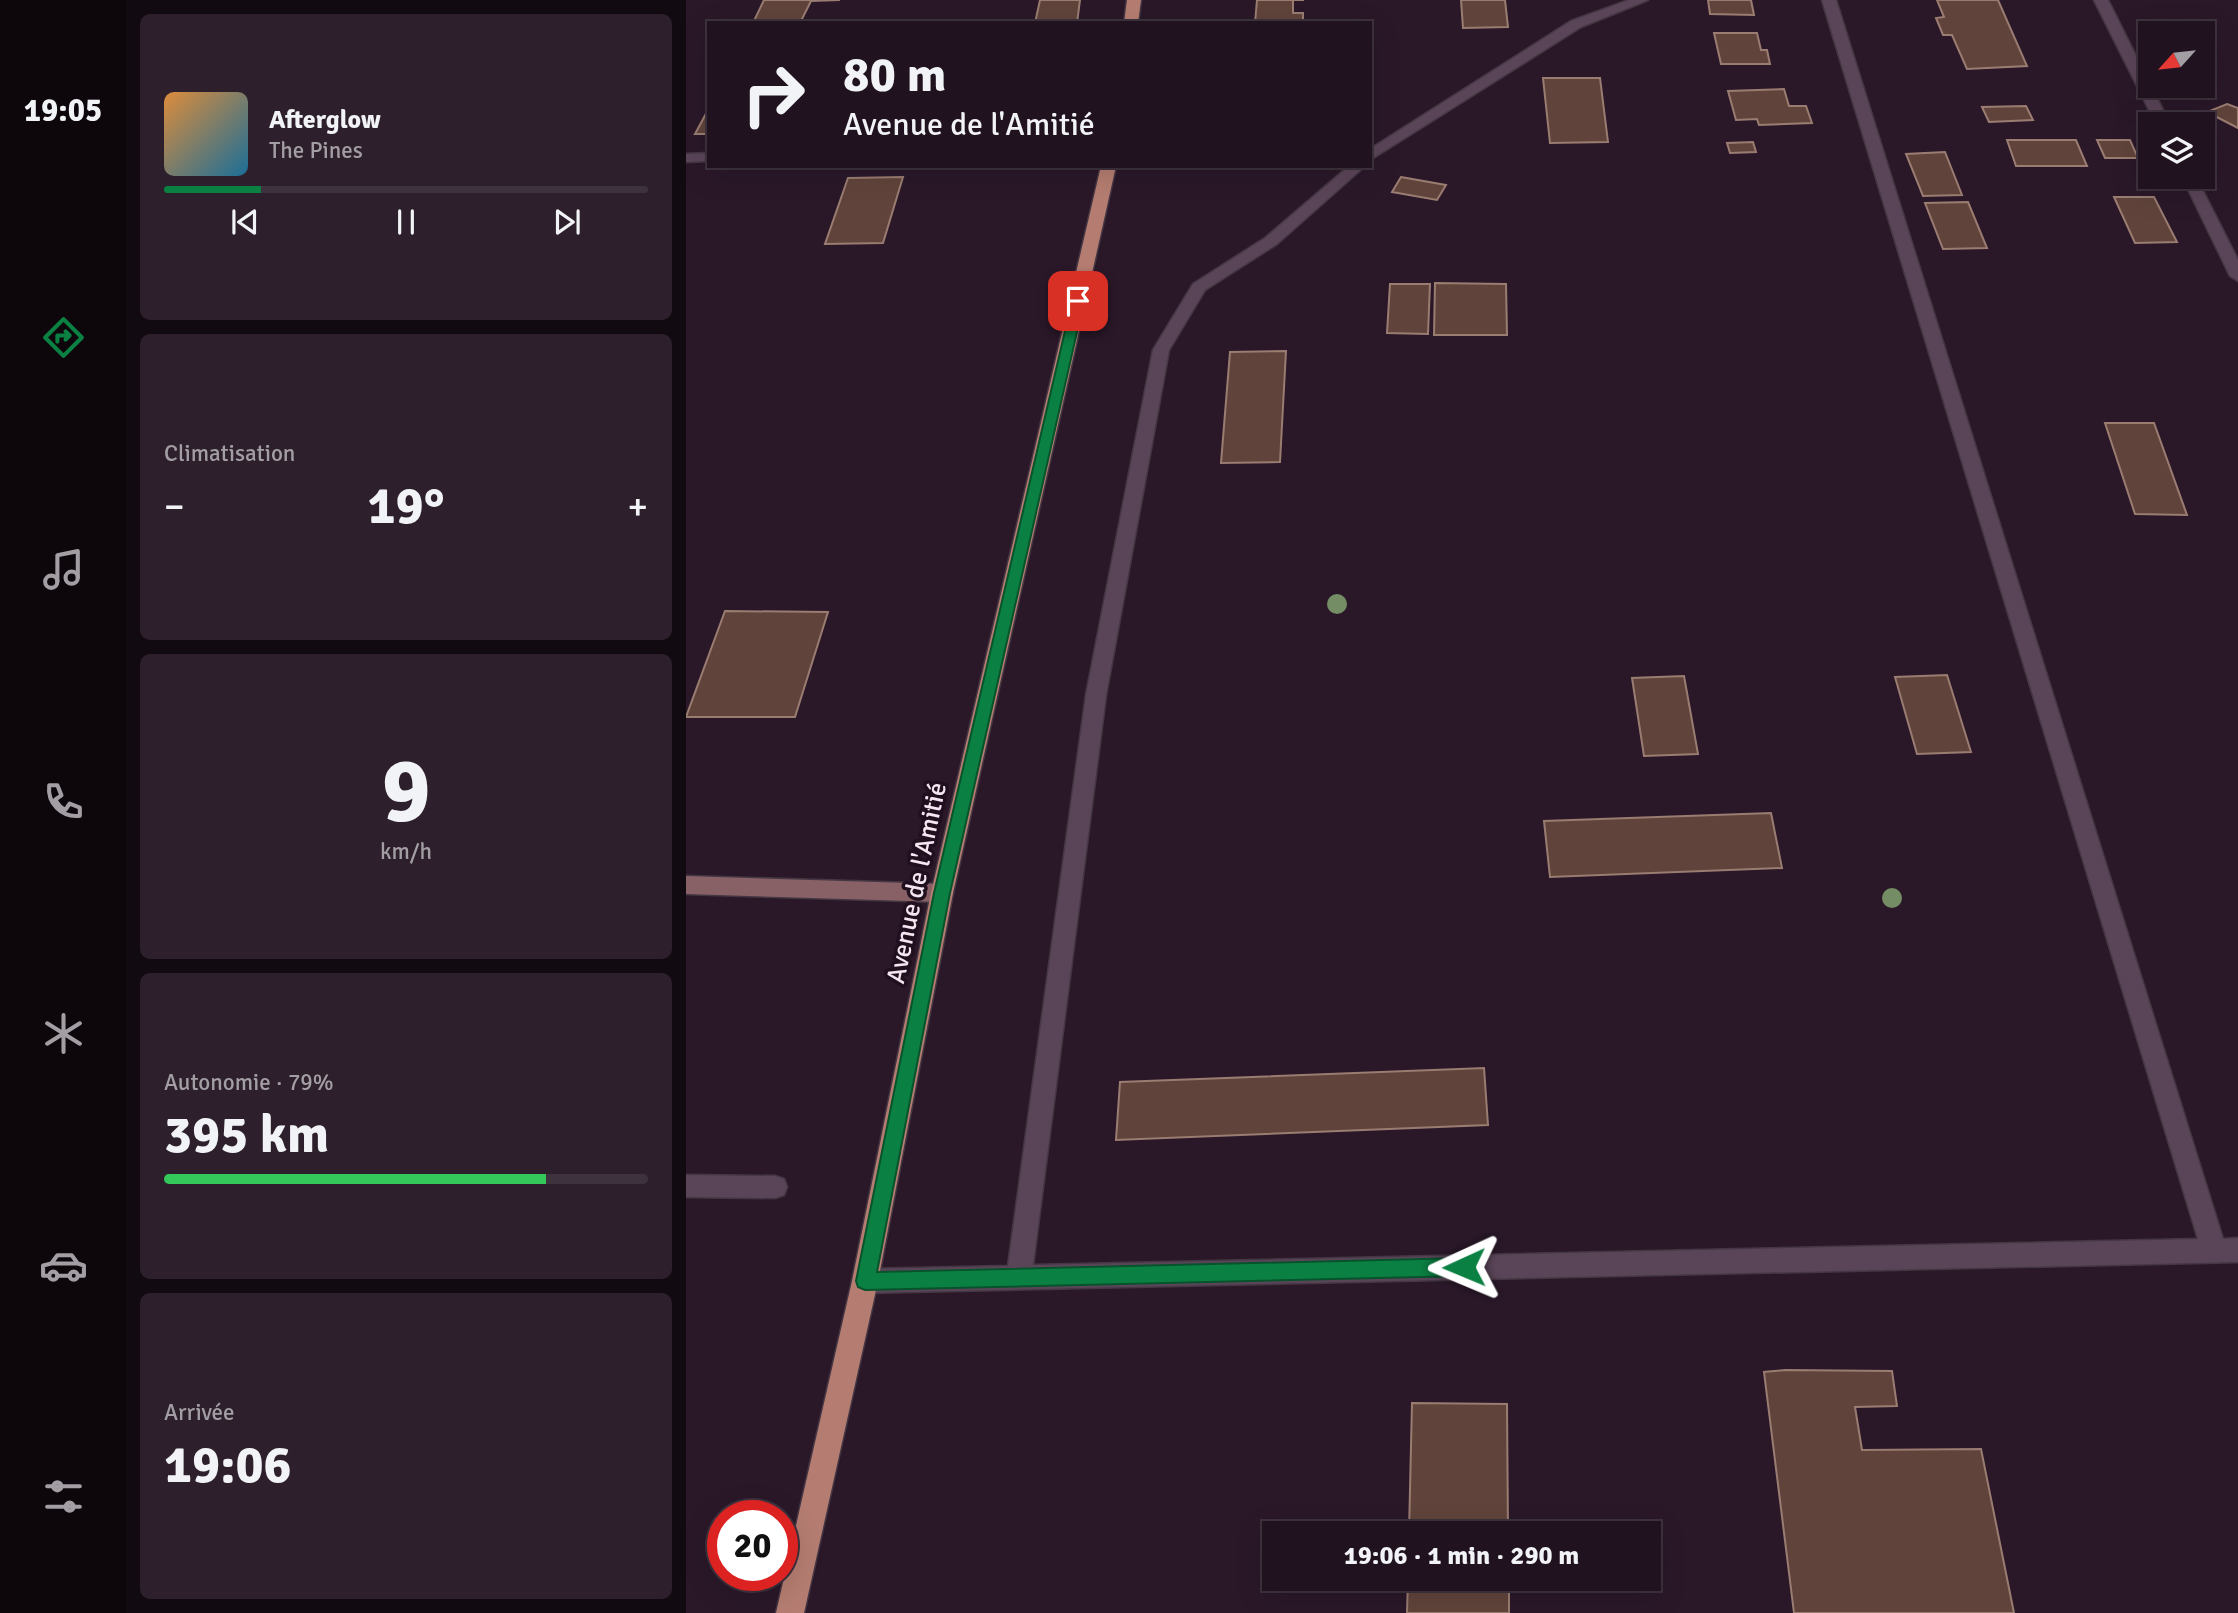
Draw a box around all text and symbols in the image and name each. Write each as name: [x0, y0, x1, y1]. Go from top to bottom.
north arrow: [2138, 21, 2216, 98]
map controls: [2138, 21, 2215, 189]
text: 80 m: [843, 45, 946, 105]
icon: right: [728, 49, 819, 140]
text: 19:05: [24, 91, 102, 130]
text: Afterglow: [269, 104, 381, 136]
text: Avenue de l'Amitié: [843, 105, 1095, 144]
button: layers: [2138, 112, 2215, 189]
text: The Pines: [269, 136, 363, 165]
icon: previous: [226, 203, 264, 241]
icon: pause: [387, 203, 425, 241]
icon: next: [548, 203, 586, 241]
pin: [1048, 271, 1108, 331]
icon: arrive: [1059, 282, 1097, 320]
icon: directions: [39, 313, 88, 362]
text: Climatisation: [164, 439, 295, 468]
text: 19°: [368, 474, 444, 538]
text: −: [164, 483, 185, 530]
text: +: [627, 483, 648, 530]
icon: music: [39, 545, 88, 594]
text: 9: [381, 735, 431, 848]
icon: phone: [39, 777, 88, 826]
street label: Avenue de l'Amitié: [880, 780, 954, 986]
text: km/h: [380, 837, 432, 866]
icon: climate: [39, 1009, 88, 1058]
text: Autonomie · 79%: [164, 1068, 334, 1097]
text: 395 km: [164, 1103, 329, 1167]
position arrow: [1427, 1230, 1501, 1304]
icon: car: [39, 1241, 88, 1290]
text: Arrivée: [164, 1398, 235, 1427]
text: 19:06: [164, 1433, 292, 1497]
icon: filters: [39, 1472, 88, 1521]
speed limit sign: 20: [707, 1500, 798, 1591]
text: 19:06 · 1 min · 290 m: [1344, 1540, 1579, 1572]

